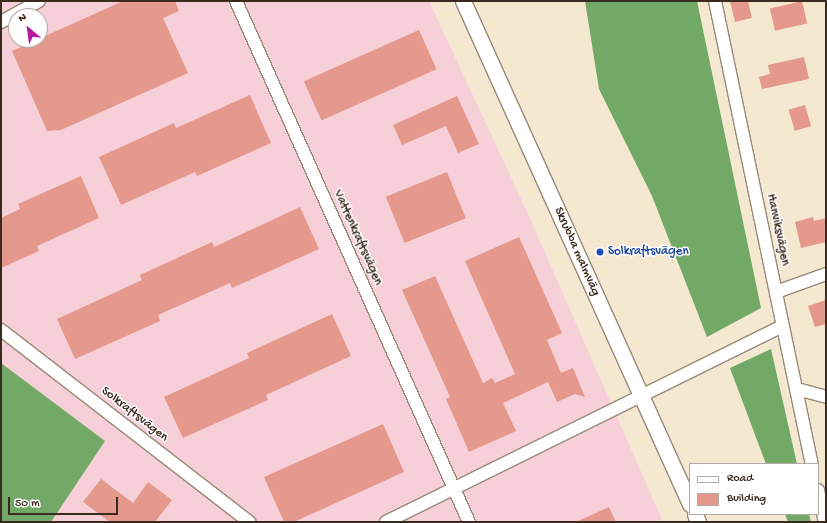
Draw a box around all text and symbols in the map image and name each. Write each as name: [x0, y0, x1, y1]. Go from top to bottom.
north arrow: [8, 8, 48, 48]
text: N: [17, 11, 29, 25]
street label: Vattenkraftsvägen: [329, 188, 385, 288]
street label: Hanviksvägen: [762, 193, 792, 267]
street label: Skrubba malmväg: [549, 205, 603, 299]
place label: Solkraftsvägen: [608, 244, 689, 260]
marker: Solkraftsvägen: [595, 247, 605, 257]
street label: Solkraftsvägen: [97, 384, 171, 446]
legend: [689, 463, 819, 515]
text: Road: [727, 472, 753, 486]
scale bar: [10, 489, 120, 515]
text: Building: [727, 492, 766, 506]
text: 50 m: [15, 497, 40, 511]

